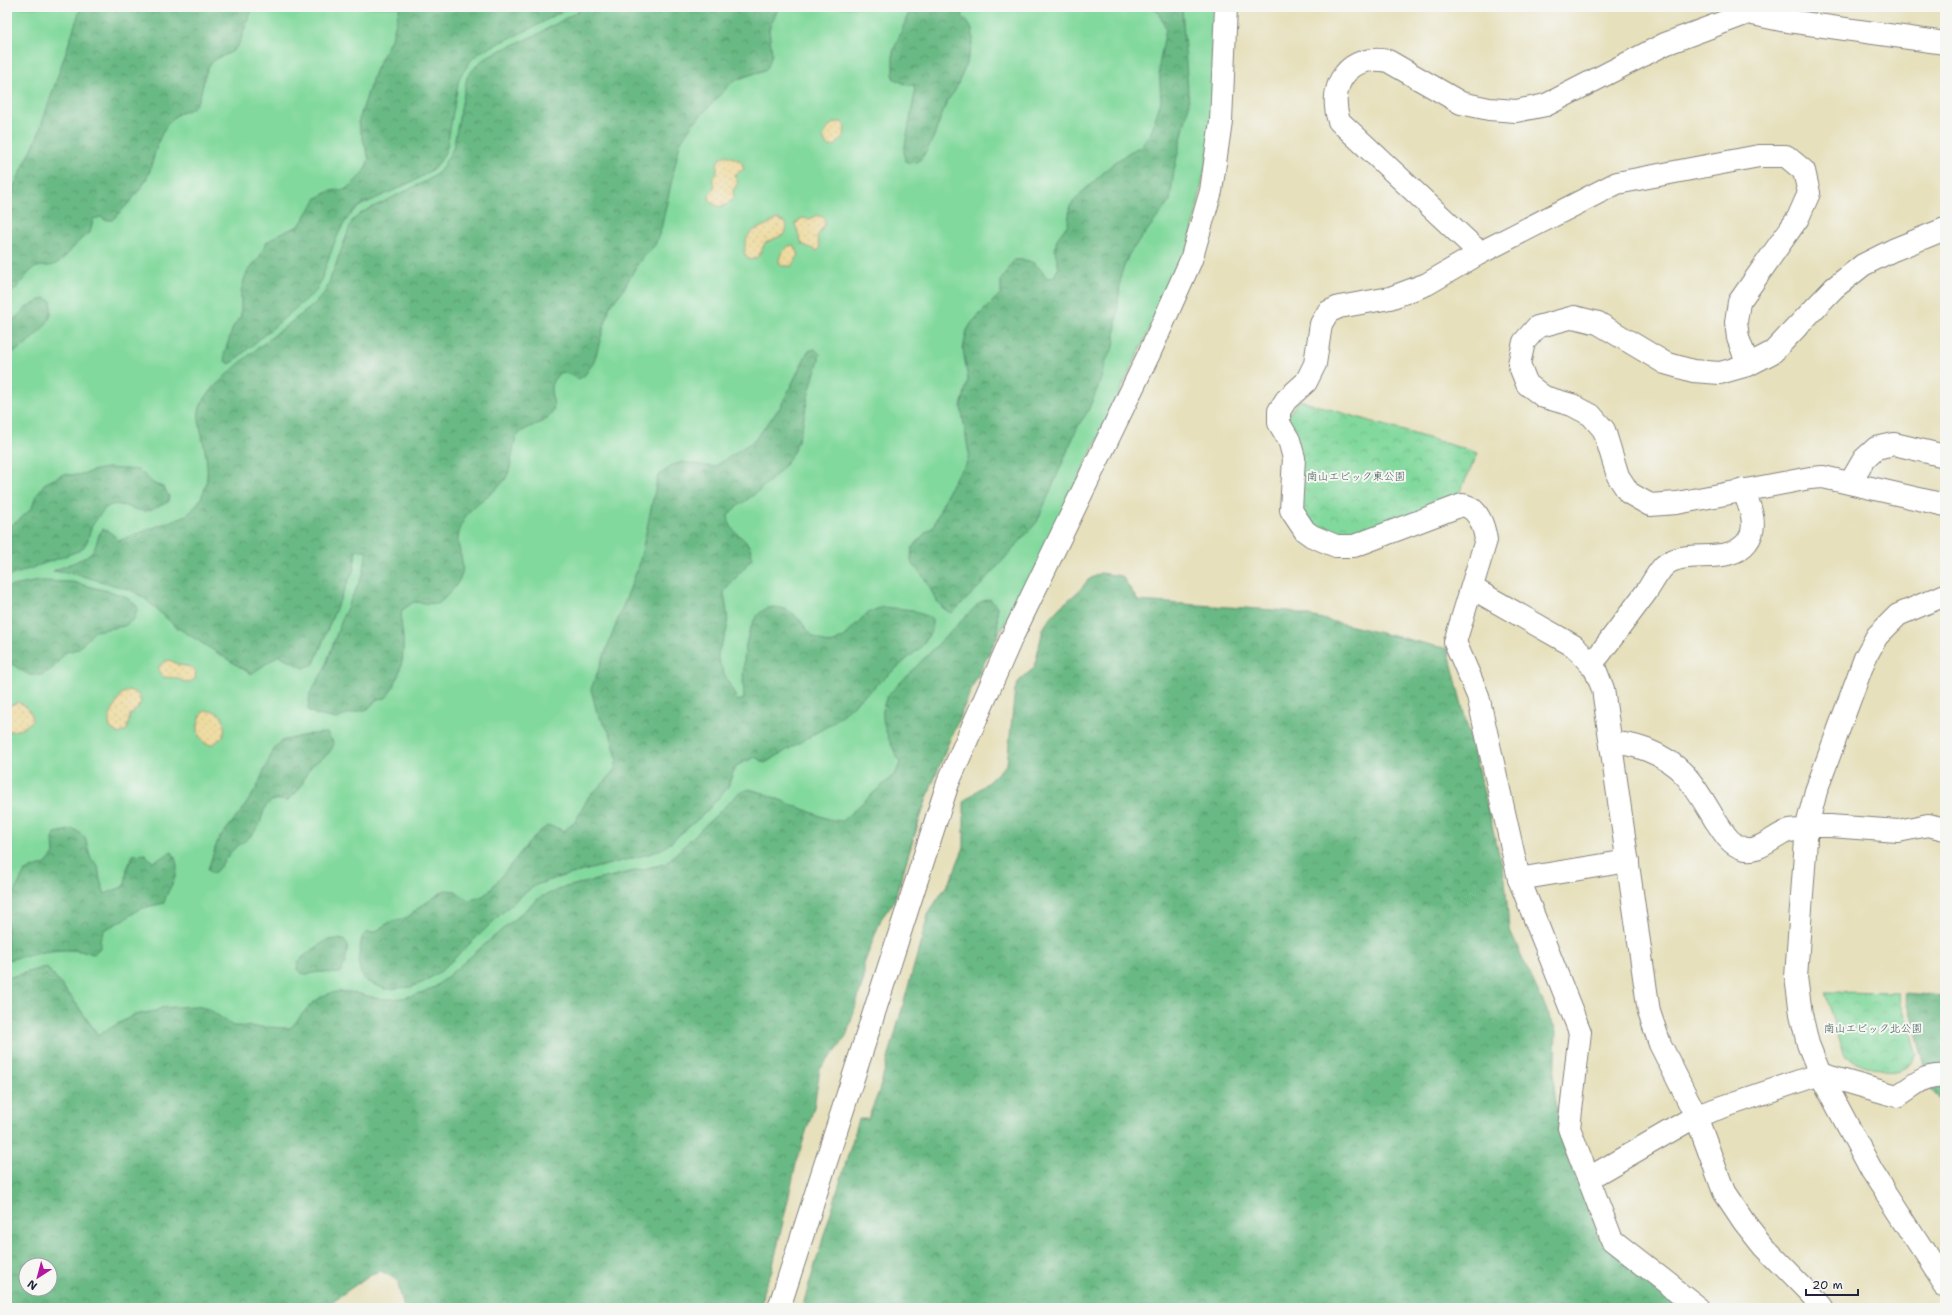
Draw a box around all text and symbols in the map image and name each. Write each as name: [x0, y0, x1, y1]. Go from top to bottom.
park label: 南山エピック東公園: [1307, 469, 1406, 484]
park label: 南山エピック北公園: [1824, 1021, 1923, 1036]
north arrow: [18, 1257, 58, 1297]
scale bar: [1806, 1271, 1858, 1297]
text: N: [24, 1276, 40, 1293]
text: 20 m: [1812, 1277, 1843, 1293]

